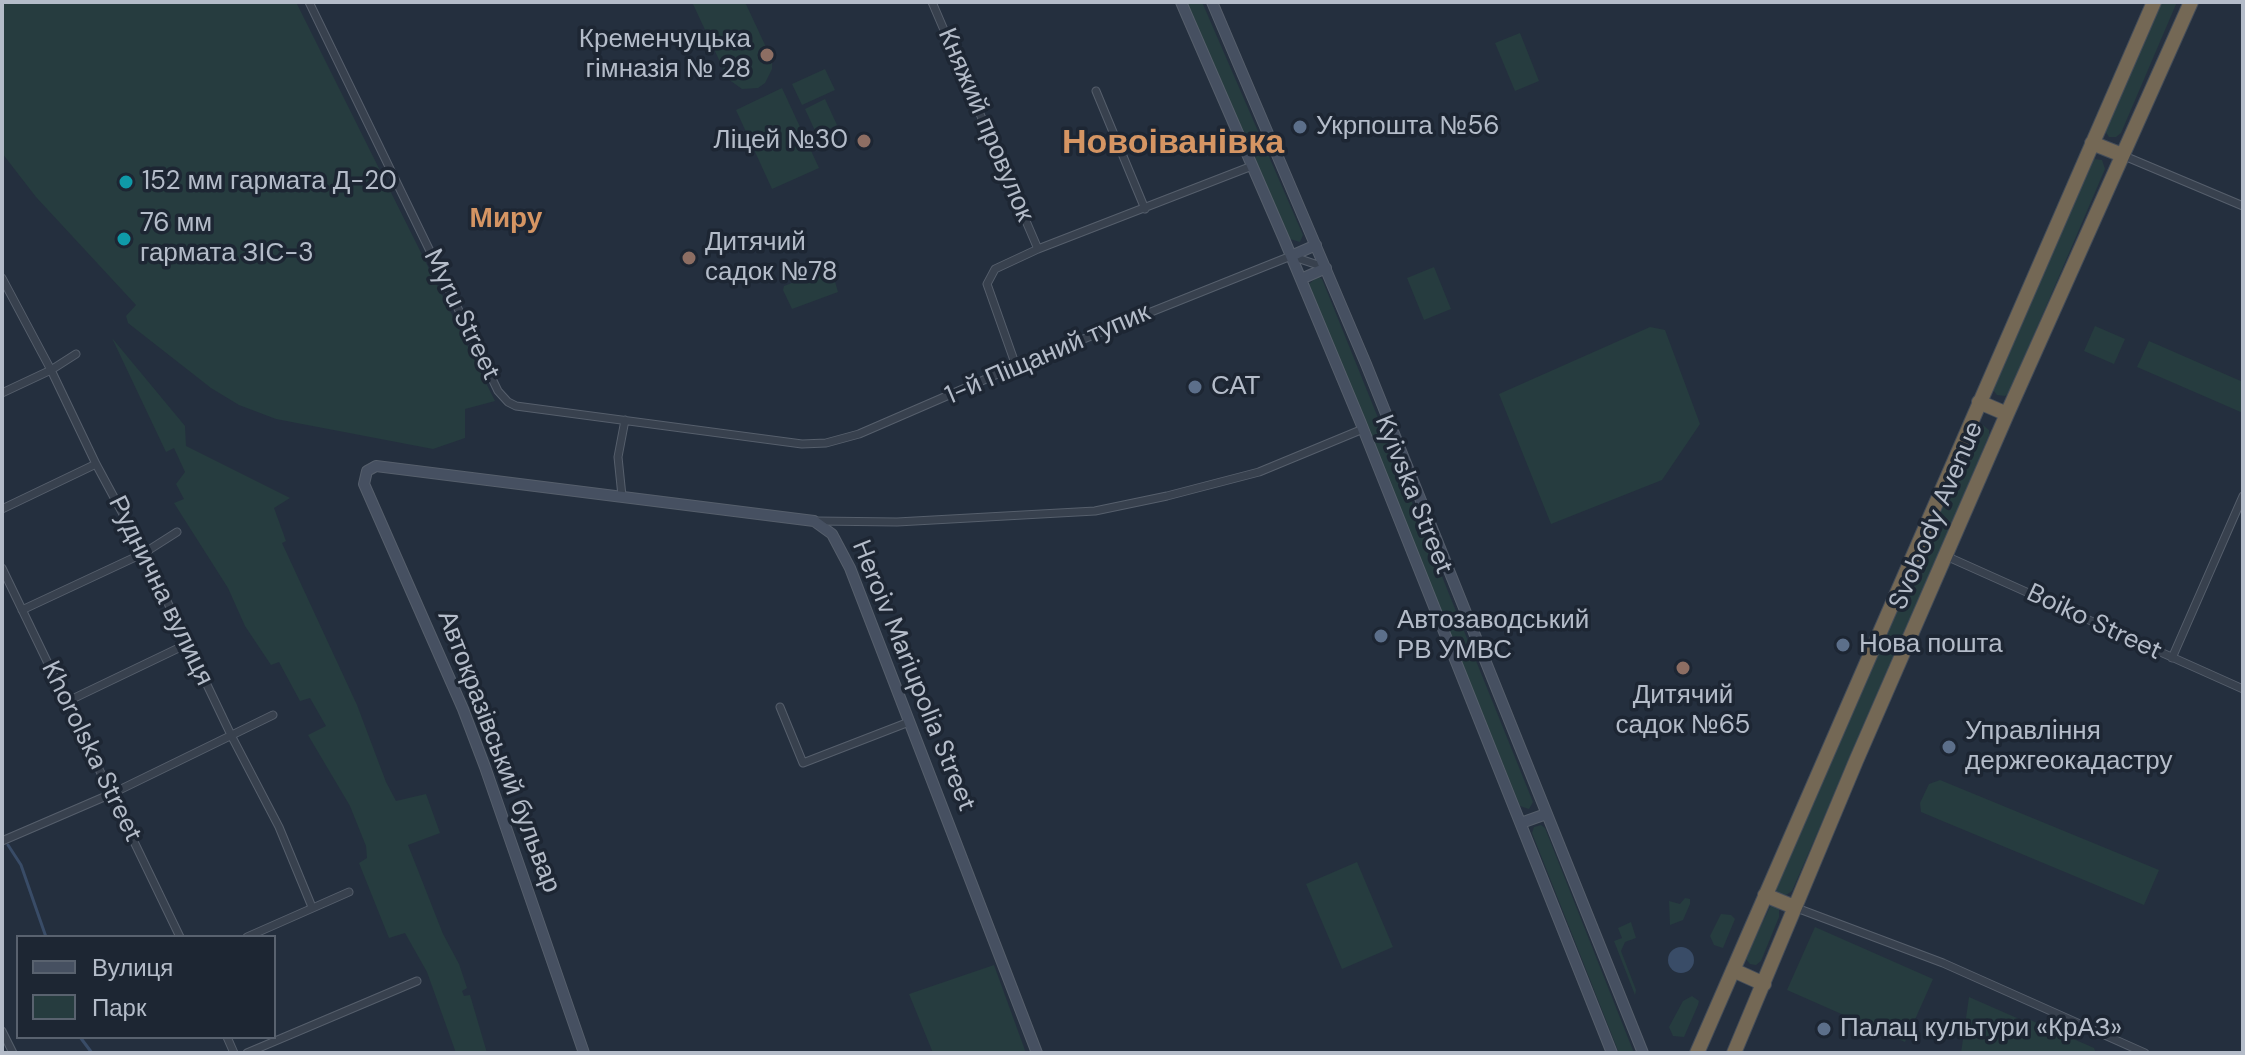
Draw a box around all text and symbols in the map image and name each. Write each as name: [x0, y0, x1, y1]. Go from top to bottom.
place label: Кременчуцька гімназія № 28: [579, 24, 751, 86]
street label: Княжий провулок: [930, 24, 1040, 226]
marker: Кременчуцька гімназія № 28: [758, 46, 776, 64]
place label: Укрпошта №56: [1316, 111, 1500, 143]
marker: Укрпошта №56: [1291, 118, 1309, 136]
district label: Новоіванівка: [1062, 124, 1284, 164]
place label: Ліцей №30: [714, 125, 848, 157]
marker: Ліцей №30: [855, 132, 873, 150]
place label: 152 мм гармата Д-20: [142, 166, 397, 198]
marker: 152 мм гармата Д-20: [117, 173, 135, 191]
district label: Миру: [470, 203, 542, 237]
place label: 76 мм гармата ЗІС-3: [140, 208, 314, 270]
place label: Дитячий садок №78: [705, 227, 838, 288]
marker: 76 мм гармата ЗІС-3: [115, 230, 133, 248]
street label: Myru Street: [416, 245, 506, 385]
marker: Дитячий садок №78: [680, 249, 698, 267]
street label: 1-й Піщаний тупик: [941, 298, 1155, 412]
place label: САТ: [1211, 371, 1260, 403]
marker: САТ: [1186, 378, 1204, 396]
street label: Kyivska Street: [1367, 411, 1459, 579]
street label: Svobody Avenue: [1883, 417, 1991, 615]
street label: Руднична вулиця: [101, 491, 219, 691]
street label: Heroiv Mariupolia Street: [844, 536, 982, 816]
street label: Boiko Street: [2021, 578, 2167, 668]
place label: Автозаводський РВ УМВС: [1397, 605, 1589, 666]
street label: Автокразівський бульвар: [430, 607, 566, 897]
marker: Автозаводський РВ УМВС: [1372, 627, 1390, 645]
place label: Нова пошта: [1859, 629, 2003, 661]
marker: Нова пошта: [1834, 636, 1852, 654]
street label: Khorolska Street: [34, 657, 148, 847]
marker: Дитячий садок №65: [1674, 659, 1692, 677]
place label: Дитячий садок №65: [1616, 680, 1750, 742]
place label: Управлiння держгеокадастру: [1965, 716, 2172, 778]
marker: Управлiння держгеокадастру: [1940, 738, 1958, 756]
legend: [16, 935, 276, 1039]
text: Вулиця: [92, 952, 173, 983]
text: Парк: [92, 992, 146, 1023]
place label: Палац культури «КрАЗ»: [1840, 1013, 2122, 1045]
marker: Палац культури «КрАЗ»: [1815, 1020, 1833, 1038]

